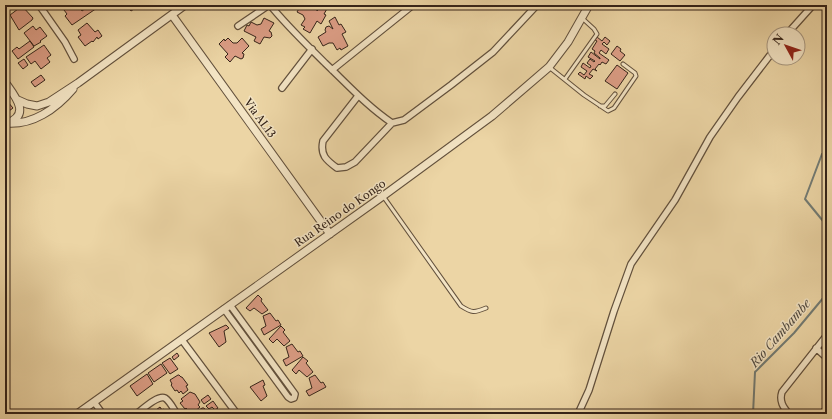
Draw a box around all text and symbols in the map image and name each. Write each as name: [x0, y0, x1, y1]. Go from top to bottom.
north arrow: [766, 26, 806, 66]
text: N: [770, 31, 787, 48]
street label: Via AL13: [240, 95, 279, 141]
street label: Rua Reino do Kongo: [292, 176, 389, 250]
water label: Rio Cambambe: [746, 295, 814, 371]

